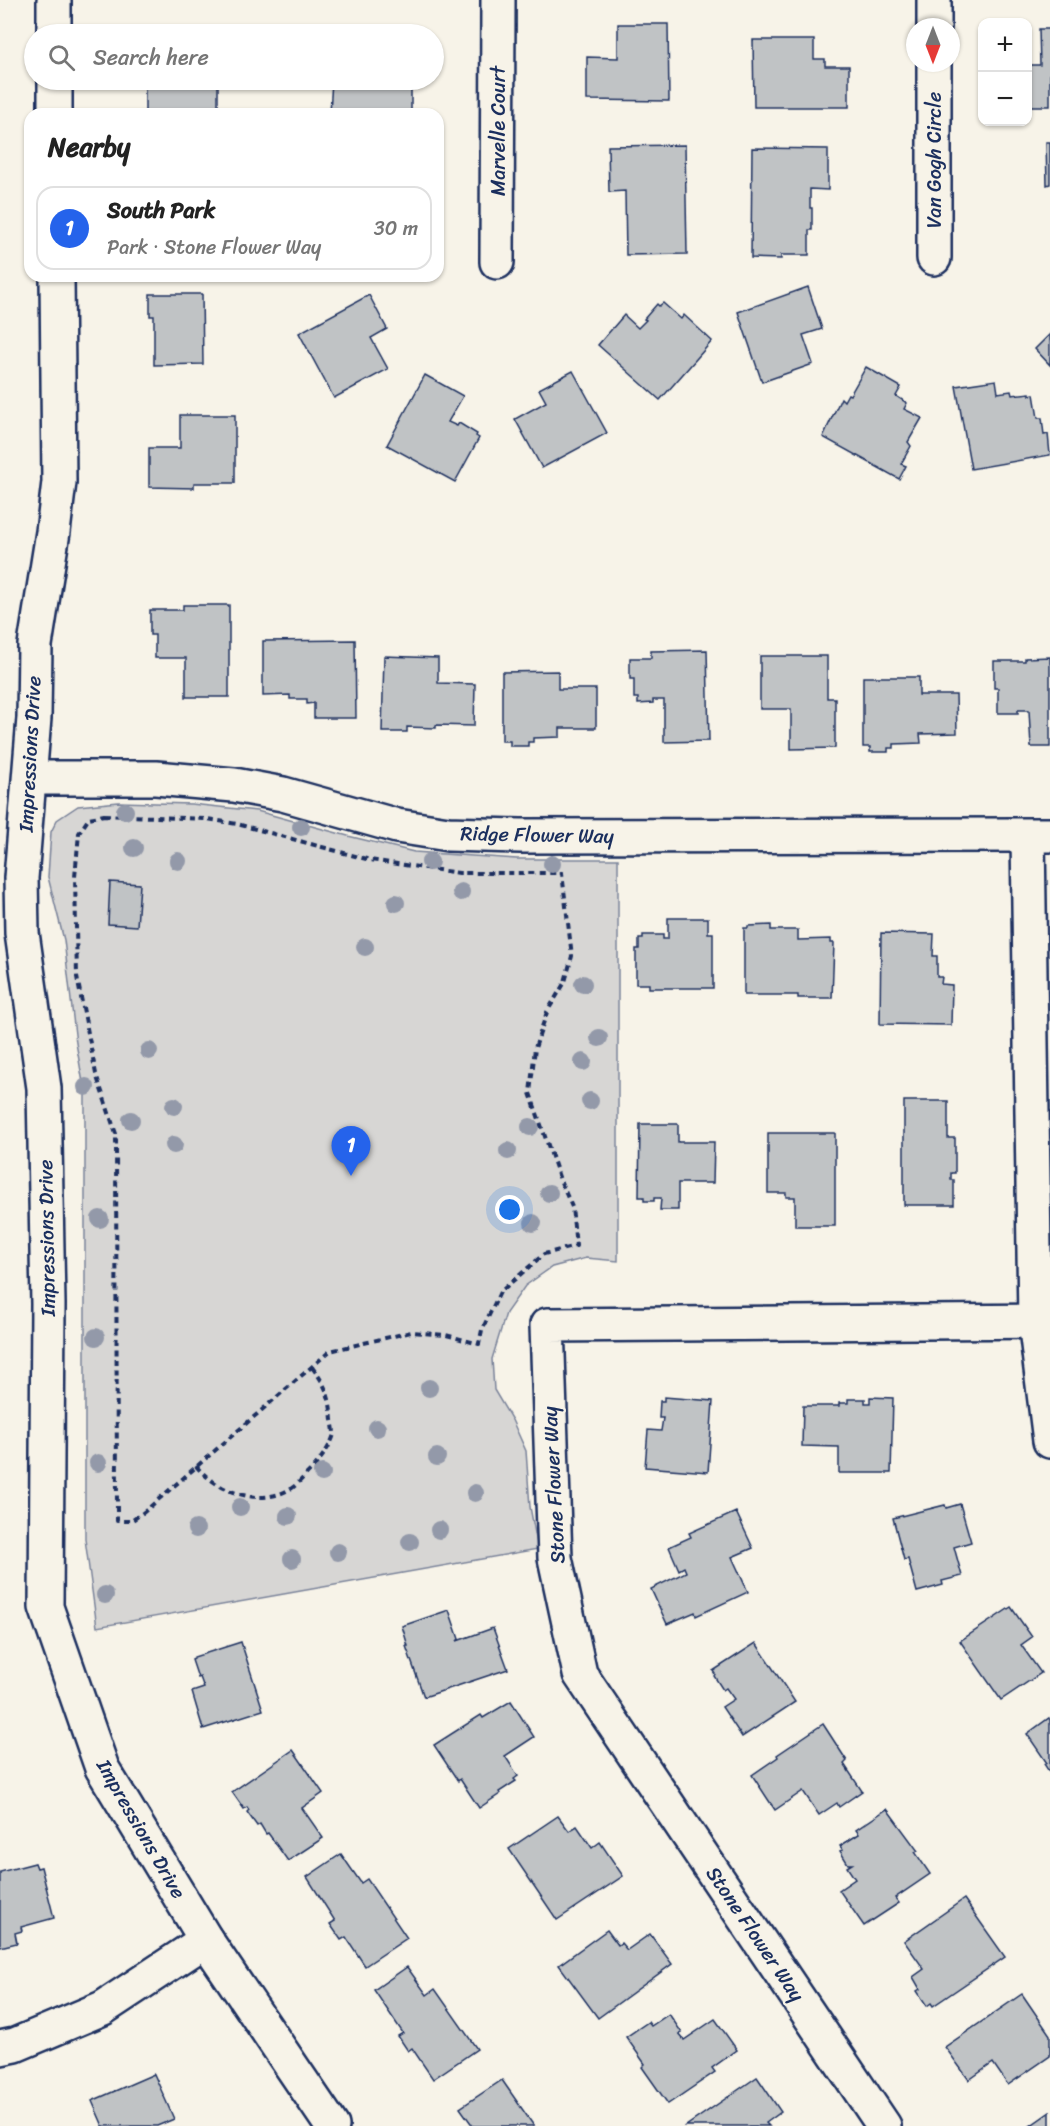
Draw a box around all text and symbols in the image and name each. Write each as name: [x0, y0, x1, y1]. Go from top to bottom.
north arrow: [906, 18, 960, 72]
map controls: [978, 18, 1032, 126]
button: +: [978, 18, 1032, 72]
search box: [24, 24, 444, 90]
text: Search here: [93, 38, 209, 77]
icon: search: [45, 41, 78, 74]
street label: Marvelle Court: [481, 65, 516, 196]
button: −: [978, 72, 1032, 126]
street label: Van Gogh Circle: [917, 92, 952, 228]
text: Nearby: [48, 124, 130, 170]
text: South Park: [107, 191, 215, 230]
text: 1: [65, 211, 74, 246]
text: 30 m: [374, 211, 418, 246]
text: Park · Stone Flower Way: [107, 230, 321, 265]
street label: Impressions Drive: [8, 675, 52, 834]
street label: Ridge Flower Way: [460, 816, 615, 854]
pin: 1: [332, 1126, 370, 1176]
street label: Impressions Drive: [28, 1159, 66, 1318]
your location: [495, 1195, 524, 1224]
street label: Stone Flower Way: [532, 1405, 576, 1565]
street label: Impressions Drive: [86, 1752, 195, 1906]
street label: Stone Flower Way: [696, 1859, 814, 2010]

